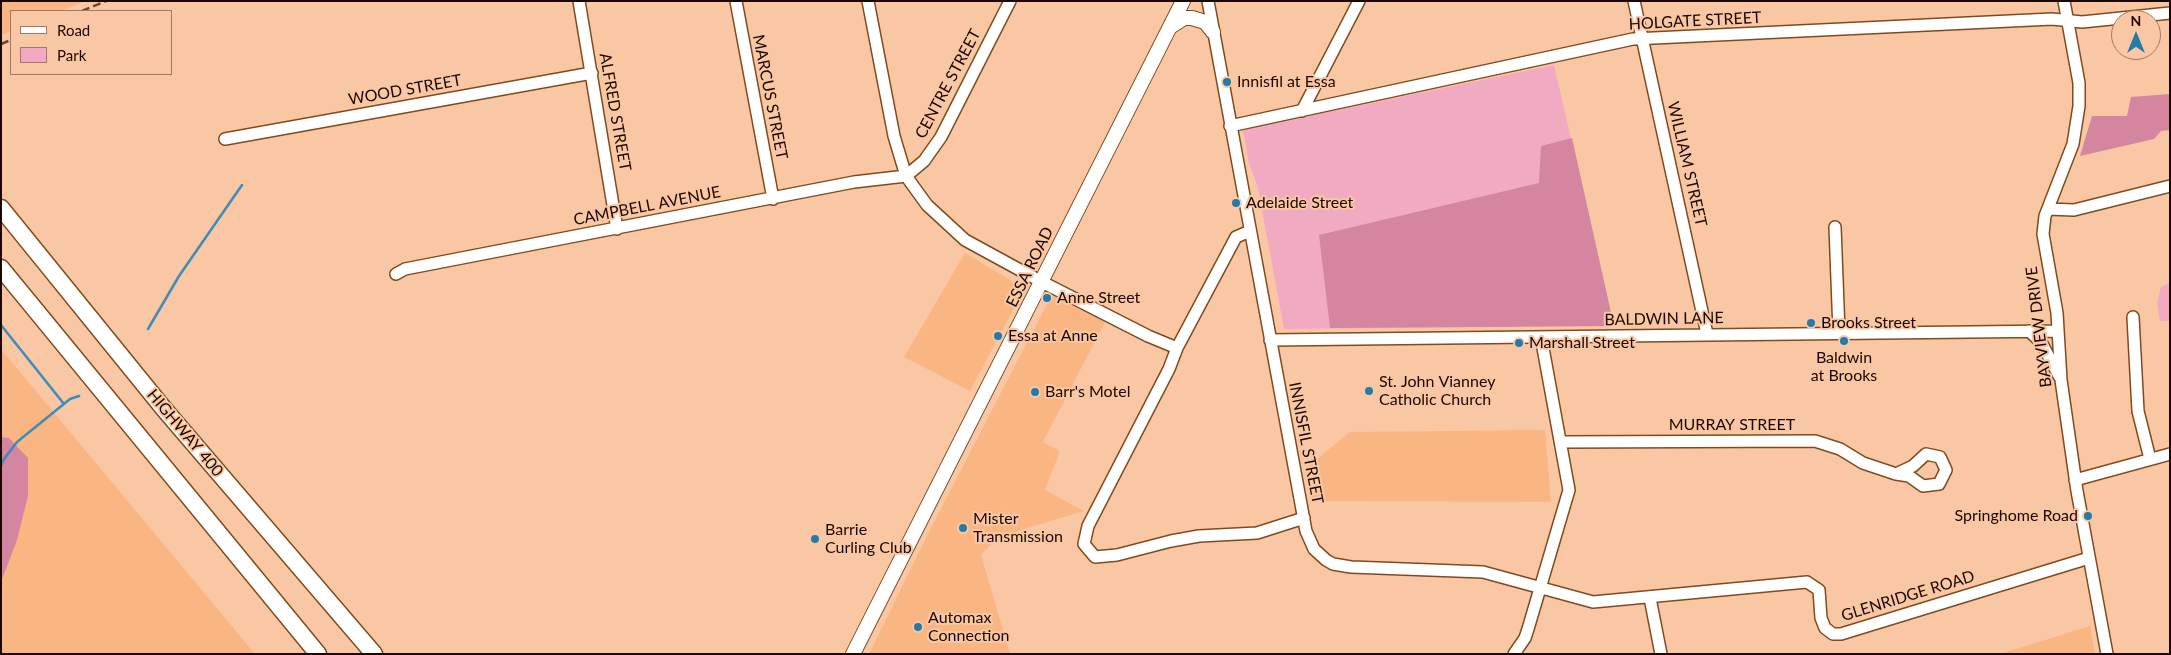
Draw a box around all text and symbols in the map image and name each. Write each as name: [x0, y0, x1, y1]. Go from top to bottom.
street label: HOLGATE STREET: [1628, 8, 1762, 34]
legend: [10, 10, 172, 75]
north arrow: [2111, 10, 2161, 60]
text: N: [2131, 12, 2141, 29]
text: Road: [57, 21, 90, 39]
street label: CENTRE STREET: [911, 26, 985, 142]
street label: MARCUS STREET: [748, 33, 792, 161]
text: Park: [57, 46, 86, 64]
street label: ALFRED STREET: [595, 51, 635, 173]
street label: WOOD STREET: [347, 71, 463, 109]
place label: Innisfil at Essa: [1237, 72, 1336, 92]
marker: Innisfil at Essa: [1221, 76, 1233, 88]
street label: WILLIAM STREET: [1663, 100, 1711, 228]
street label: CAMPBELL AVENUE: [572, 182, 722, 230]
place label: Adelaide Street: [1246, 193, 1353, 213]
marker: Adelaide Street: [1230, 197, 1242, 209]
street label: ESSA ROAD: [1002, 224, 1058, 310]
street label: BAYVIEW DRIVE: [2022, 265, 2056, 389]
place label: Anne Street: [1057, 288, 1140, 308]
marker: Anne Street: [1041, 292, 1053, 304]
street label: BALDWIN LANE: [1604, 308, 1724, 330]
place label: Brooks Street: [1821, 313, 1916, 333]
marker: Brooks Street: [1805, 317, 1817, 329]
place label: Essa at Anne: [1008, 326, 1098, 346]
marker: Essa at Anne: [992, 330, 1004, 342]
place label: Marshall Street: [1529, 333, 1635, 353]
marker: Baldwin at Brooks: [1838, 335, 1850, 347]
marker: Marshall Street: [1513, 337, 1525, 349]
place label: Baldwin at Brooks: [1811, 348, 1877, 386]
place label: St. John Vianney Catholic Church: [1379, 372, 1495, 410]
street label: INNISFIL STREET: [1285, 380, 1327, 506]
place label: Barr's Motel: [1045, 382, 1130, 402]
street label: HIGHWAY 400: [143, 385, 227, 481]
marker: St. John Vianney Catholic Church: [1363, 385, 1375, 397]
marker: Barr's Motel: [1029, 386, 1041, 398]
street label: MURRAY STREET: [1669, 415, 1795, 435]
place label: Springhome Road: [1954, 506, 2078, 526]
place label: Mister Transmission: [973, 509, 1063, 547]
marker: Springhome Road: [2082, 510, 2094, 522]
place label: Barrie Curling Club: [825, 520, 912, 558]
marker: Mister Transmission: [957, 522, 969, 534]
marker: Barrie Curling Club: [809, 533, 821, 545]
street label: GLENRIDGE ROAD: [1839, 567, 1977, 625]
place label: Automax Connection: [928, 608, 1009, 646]
marker: Automax Connection: [912, 621, 924, 633]

